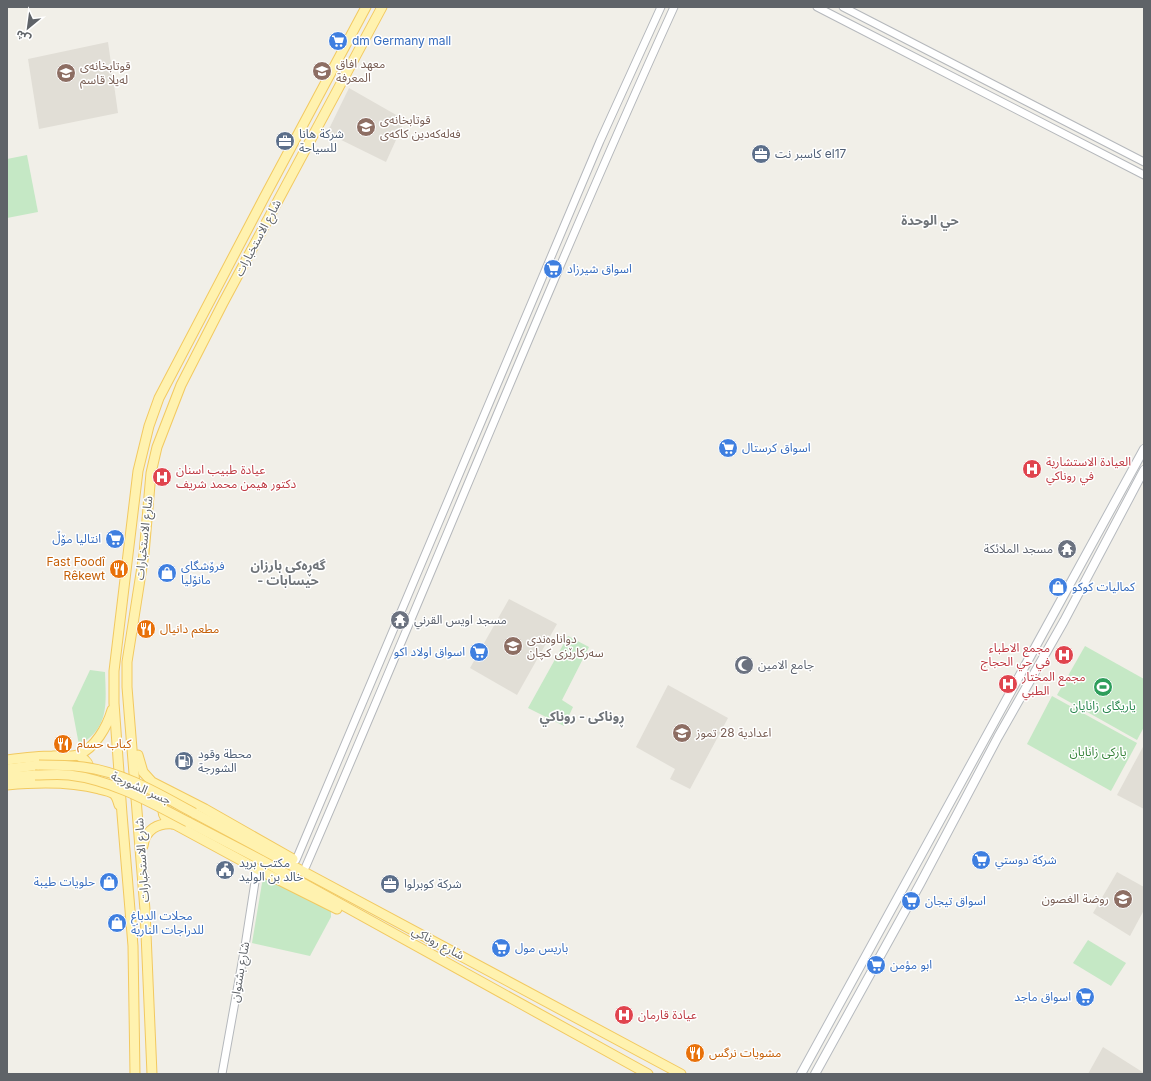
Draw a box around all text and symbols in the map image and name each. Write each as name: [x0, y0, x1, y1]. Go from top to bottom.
north arrow: [8, 8, 48, 48]
text: ش: [13, 27, 33, 47]
supermarket icon: dm Germany mall: [327, 30, 349, 52]
place label: dm Germany mall: [352, 33, 451, 48]
place label: معهد افاق المعرفة: [336, 56, 385, 85]
place label: قوتابخانەی لەیلا قاسم: [80, 58, 131, 89]
school or university icon: معهد افاق المعرفة: [311, 60, 333, 82]
school or university icon: قوتابخانەی لەیلا قاسم: [55, 62, 77, 84]
place label: قوتابخانەی فەلەکەدین کاکەی: [380, 112, 461, 141]
school or university icon: قوتابخانەی فەلەکەدین کاکەی: [355, 116, 377, 138]
place label: شركة هانا للسياحة: [299, 126, 344, 155]
office icon: شركة هانا للسياحة: [274, 130, 296, 152]
office icon: كاسبر نت el17: [750, 143, 772, 165]
place label: كاسبر نت el17: [775, 146, 847, 161]
street label: شارع الاستخبارات: [231, 197, 286, 280]
district label: حي الوحدة: [901, 212, 959, 231]
supermarket icon: اسواق شيرزاد: [542, 258, 564, 280]
place label: اسواق شيرزاد: [567, 261, 632, 276]
supermarket icon: اسواق كرستال: [717, 437, 739, 459]
place label: اسواق كرستال: [742, 440, 811, 455]
place label: العيادة الاستشارية في روناكي: [1046, 454, 1131, 486]
hospital icon: العيادة الاستشارية في روناكي: [1021, 458, 1043, 480]
place label: عيادة طبيب اسنان دكتور هيمن محمد شريف: [176, 462, 297, 491]
hospital icon: عيادة طبيب اسنان دكتور هيمن محمد شريف: [151, 466, 173, 488]
street label: شارع الاستخبارات: [132, 495, 157, 581]
supermarket icon: انتالیا مۆڵ: [104, 528, 126, 550]
place label: انتالیا مۆڵ: [52, 530, 101, 546]
temple icon: مسجد الملائكة: [1056, 538, 1078, 560]
place label: مسجد الملائكة: [984, 541, 1053, 556]
place label: Fast Foodî Rêkewt: [47, 554, 106, 583]
district label: گەڕەکی بارزان - حیسابات: [250, 557, 326, 588]
restaurant icon: Fast Foodî Rêkewt: [108, 558, 130, 580]
place label: فرۆشگای مانۆلیا: [181, 558, 225, 587]
shop icon: فرۆشگای مانۆلیا: [156, 562, 178, 584]
shop icon: كماليات كوكو: [1047, 576, 1069, 598]
place label: كماليات كوكو: [1072, 579, 1136, 594]
temple icon: مسجد اويس القرني: [389, 609, 411, 631]
place label: مسجد اويس القرني: [414, 612, 507, 630]
restaurant icon: مطعم دانيال: [135, 618, 157, 640]
place label: مطعم دانيال: [160, 621, 219, 638]
place label: دواناوەندى سەركارێزى كچان: [527, 631, 604, 661]
school or university icon: دواناوەندى سەركارێزى كچان: [502, 635, 524, 657]
place label: مجمع الاطباء في حي الحجاج: [981, 640, 1050, 672]
supermarket icon: اسواق اولاد اكو: [468, 641, 490, 663]
place label: اسواق اولاد اكو: [394, 644, 465, 659]
hospital icon: مجمع الاطباء في حي الحجاج: [1053, 644, 1075, 666]
mosque icon: جامع الامين: [733, 654, 755, 676]
place label: جامع الامين: [758, 657, 814, 674]
place label: مجمع المختار الطبي: [1021, 669, 1086, 701]
hospital icon: مجمع المختار الطبي: [997, 673, 1019, 695]
sports icon: یاریگای زانایان: [1092, 676, 1114, 698]
place label: یاریگای زانایان: [1070, 698, 1136, 713]
district label: ڕوناکی - روناكي: [540, 708, 624, 728]
school or university icon: اعدادية 28 تموز: [671, 722, 693, 744]
place label: اعدادية 28 تموز: [695, 725, 772, 740]
restaurant icon: كباب حسام: [52, 733, 74, 755]
place label: كباب حسام: [77, 736, 132, 753]
park label: پارکی زانایان: [1069, 744, 1127, 760]
place label: محطة وقود الشورجة: [198, 746, 252, 775]
fuel station icon: محطة وقود الشورجة: [173, 750, 195, 772]
street label: جسر الشورجة: [109, 768, 174, 807]
street label: شارع الاستخبارات: [131, 817, 154, 903]
supermarket icon: شركة دوستي: [970, 849, 992, 871]
place label: شركة دوستي: [995, 852, 1057, 870]
place label: مكتب بريد خالد بن الوليد: [239, 855, 303, 884]
public building icon: مكتب بريد خالد بن الوليد: [214, 859, 236, 881]
shop icon: حلويات طيبة: [98, 871, 120, 893]
office icon: شركة كوبرلوا: [379, 873, 401, 895]
place label: حلويات طيبة: [34, 874, 95, 889]
place label: شركة كوبرلوا: [404, 876, 462, 891]
school or university icon: روضة الغصون: [1112, 888, 1134, 910]
supermarket icon: اسواق تيجان: [900, 890, 922, 912]
place label: روضة الغصون: [1042, 891, 1109, 906]
place label: اسواق تيجان: [925, 893, 986, 908]
place label: محلات الدباغ للدراجات النارية: [131, 908, 204, 937]
shop icon: محلات الدباغ للدراجات النارية: [106, 912, 128, 934]
street label: شارع روناكي: [408, 923, 467, 965]
supermarket icon: باريس مول: [490, 937, 512, 959]
street label: شارع بشتوان: [227, 940, 254, 1004]
place label: باريس مول: [515, 940, 568, 955]
supermarket icon: ابو مؤمن: [865, 954, 887, 976]
place label: ابو مؤمن: [890, 957, 932, 972]
supermarket icon: اسواق ماجد: [1074, 986, 1096, 1008]
place label: اسواق ماجد: [1014, 989, 1071, 1004]
hospital icon: عيادة قارمان: [613, 1004, 635, 1026]
place label: عيادة قارمان: [638, 1007, 697, 1022]
restaurant icon: مشويات نرگس: [684, 1042, 706, 1064]
place label: مشويات نرگس: [709, 1045, 781, 1060]

